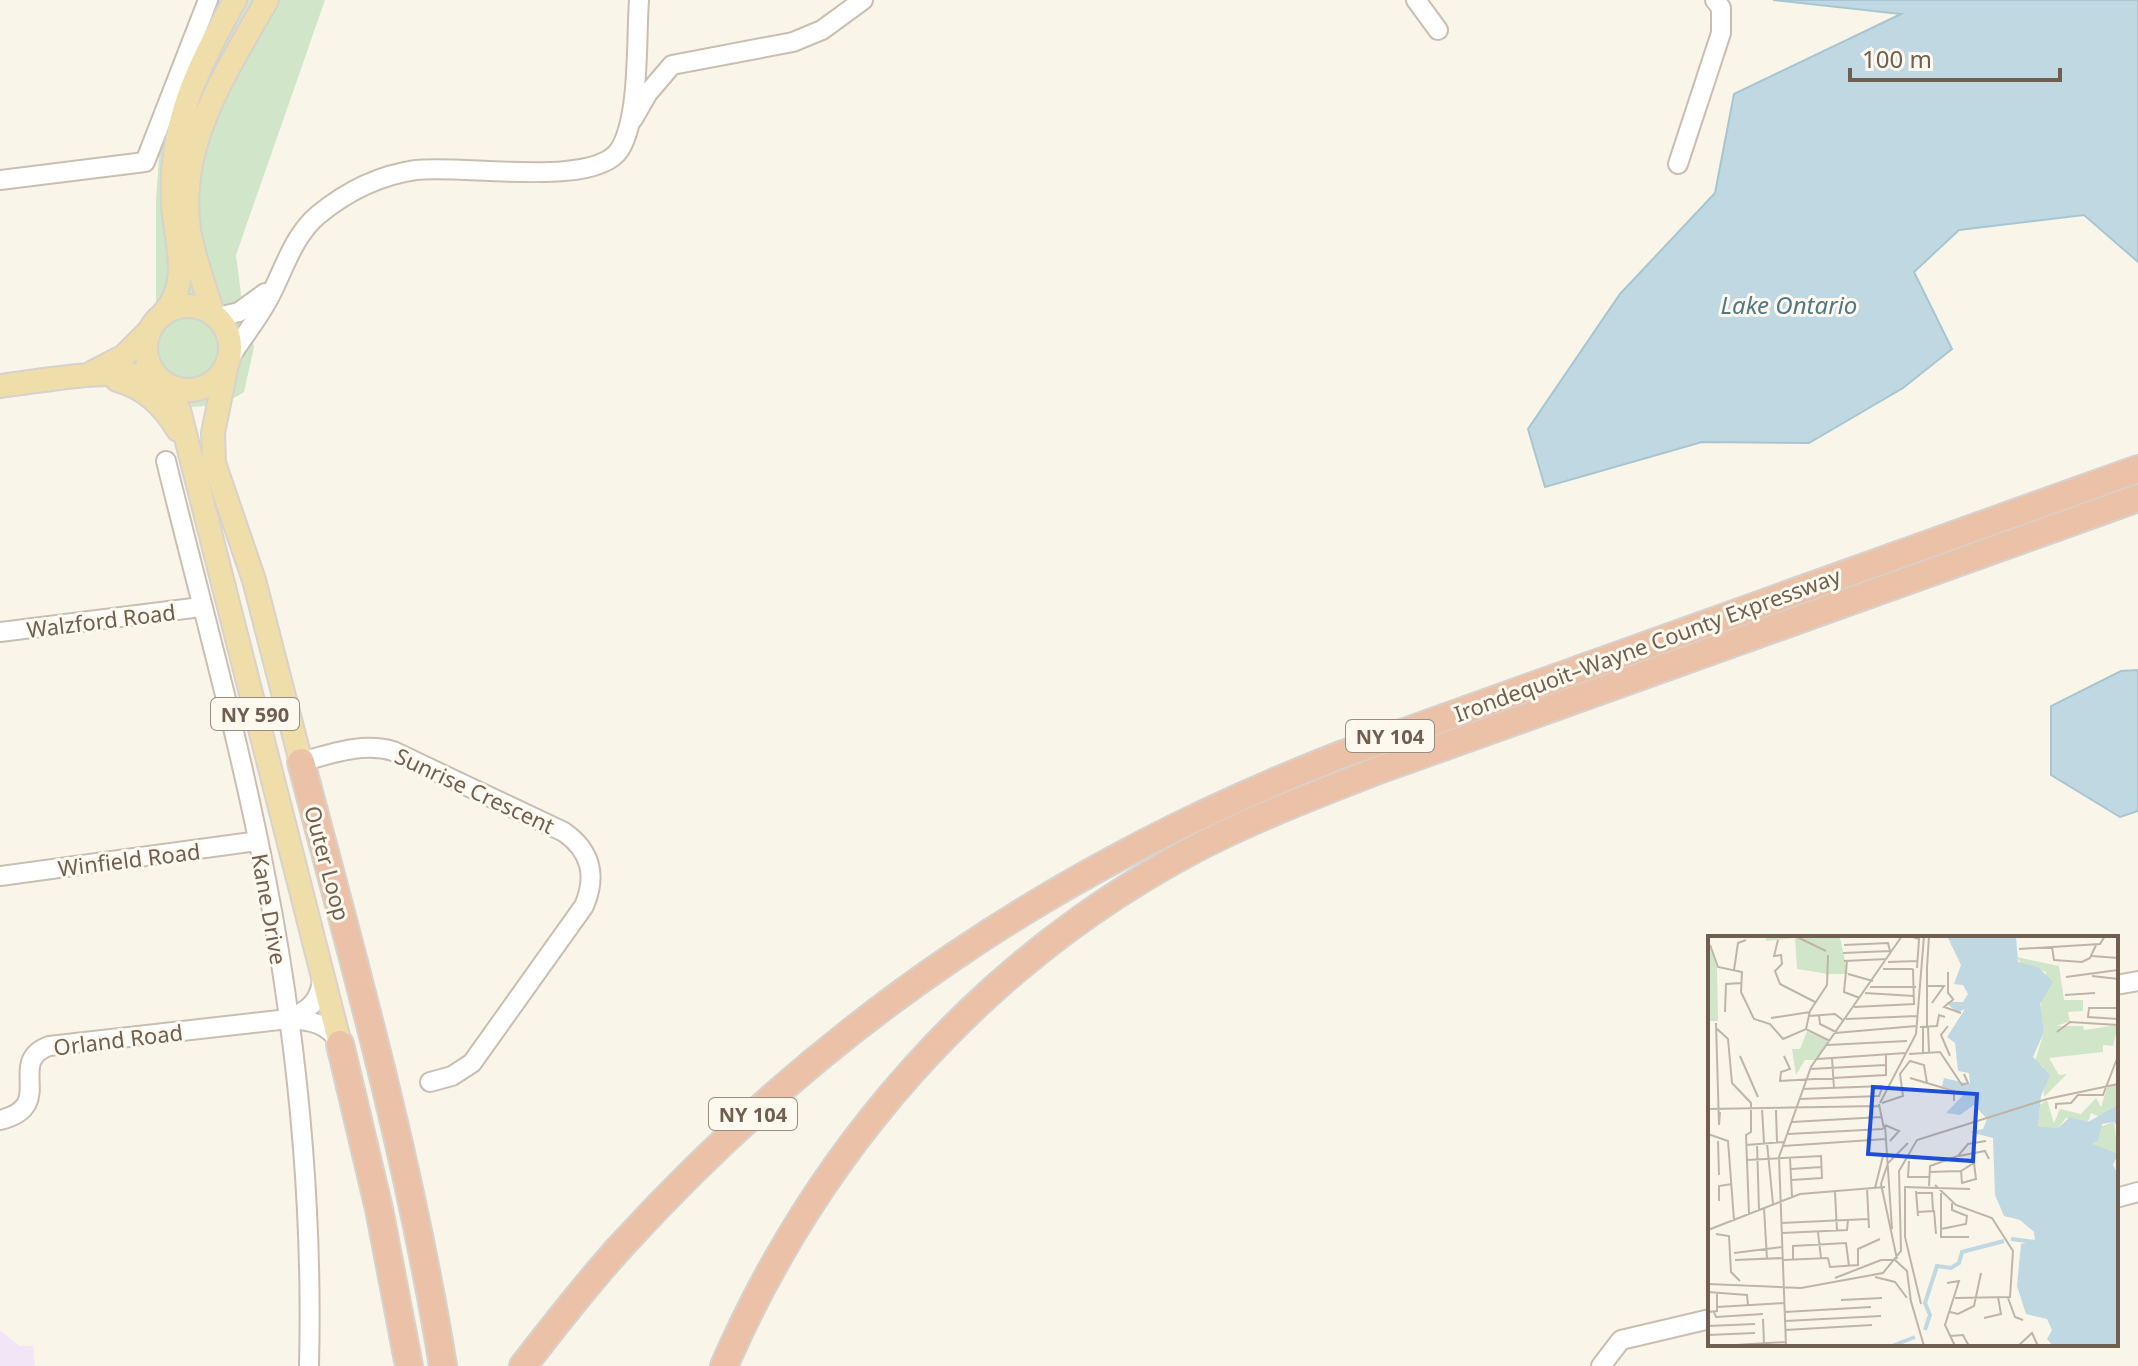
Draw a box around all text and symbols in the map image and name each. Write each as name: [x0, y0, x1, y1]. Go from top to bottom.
scale bar: [1850, 32, 2060, 82]
text: 100 m: [1862, 42, 1932, 75]
water label: Lake Ontario: [1721, 288, 1857, 321]
street label: Irondequoit–Wayne County Expressway: [1450, 560, 1845, 728]
street label: Walzford Road: [25, 596, 177, 644]
road number: NY 590: [211, 698, 299, 730]
road number: NY 104: [1346, 720, 1434, 752]
street label: Sunrise Crescent: [390, 740, 560, 840]
street label: Outer Loop: [298, 802, 358, 924]
street label: Winfield Road: [56, 835, 202, 883]
street label: Kane Drive: [245, 851, 295, 967]
inset map: [1708, 936, 2118, 1346]
street label: Orland Road: [52, 1016, 184, 1062]
road number: NY 104: [709, 1098, 797, 1130]

